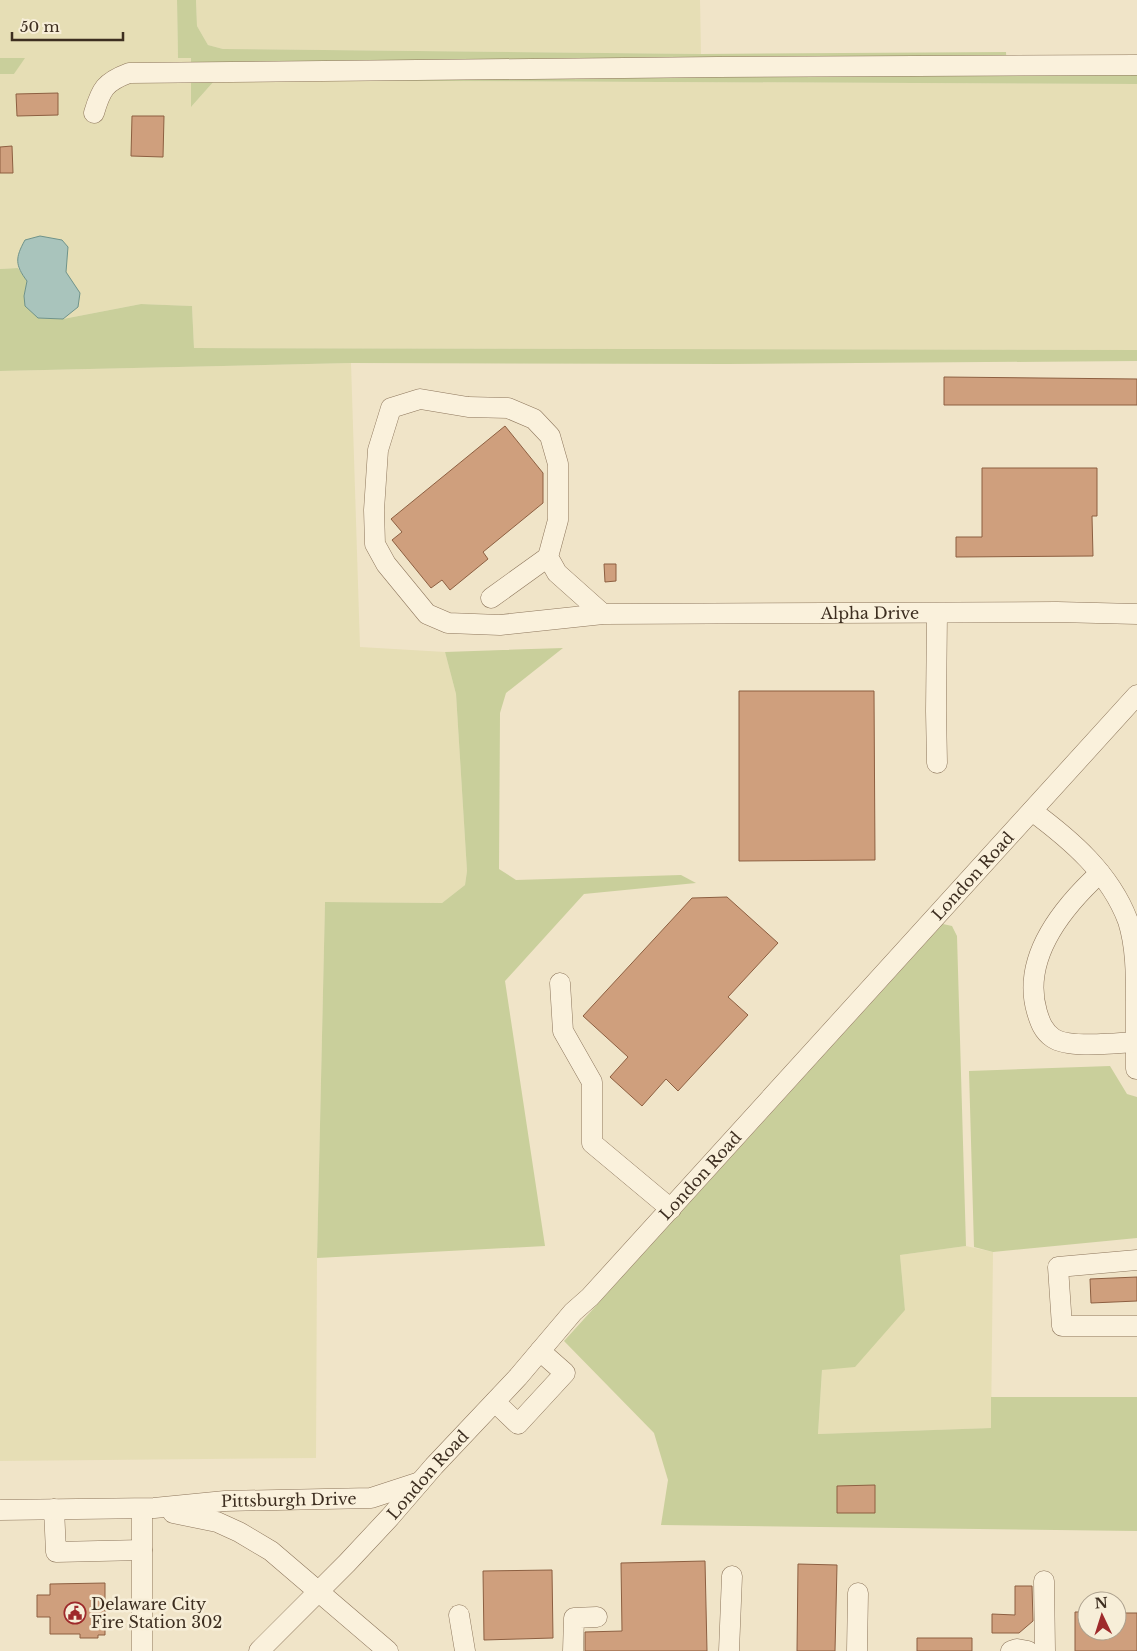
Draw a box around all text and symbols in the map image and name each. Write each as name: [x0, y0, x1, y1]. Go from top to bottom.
scale bar: [12, 10, 124, 42]
text: 50 m: [20, 17, 60, 36]
street label: Alpha Drive: [820, 603, 919, 623]
street label: London Road: [927, 827, 1018, 924]
street label: London Road: [655, 1127, 746, 1224]
street label: London Road: [383, 1426, 473, 1523]
street label: Pittsburgh Drive: [221, 1488, 357, 1511]
north arrow: [1077, 1591, 1127, 1641]
place label: Delaware City Fire Station 302: [91, 1594, 222, 1632]
text: N: [1094, 1594, 1108, 1612]
public building icon: Delaware City Fire Station 302: [63, 1601, 87, 1625]

